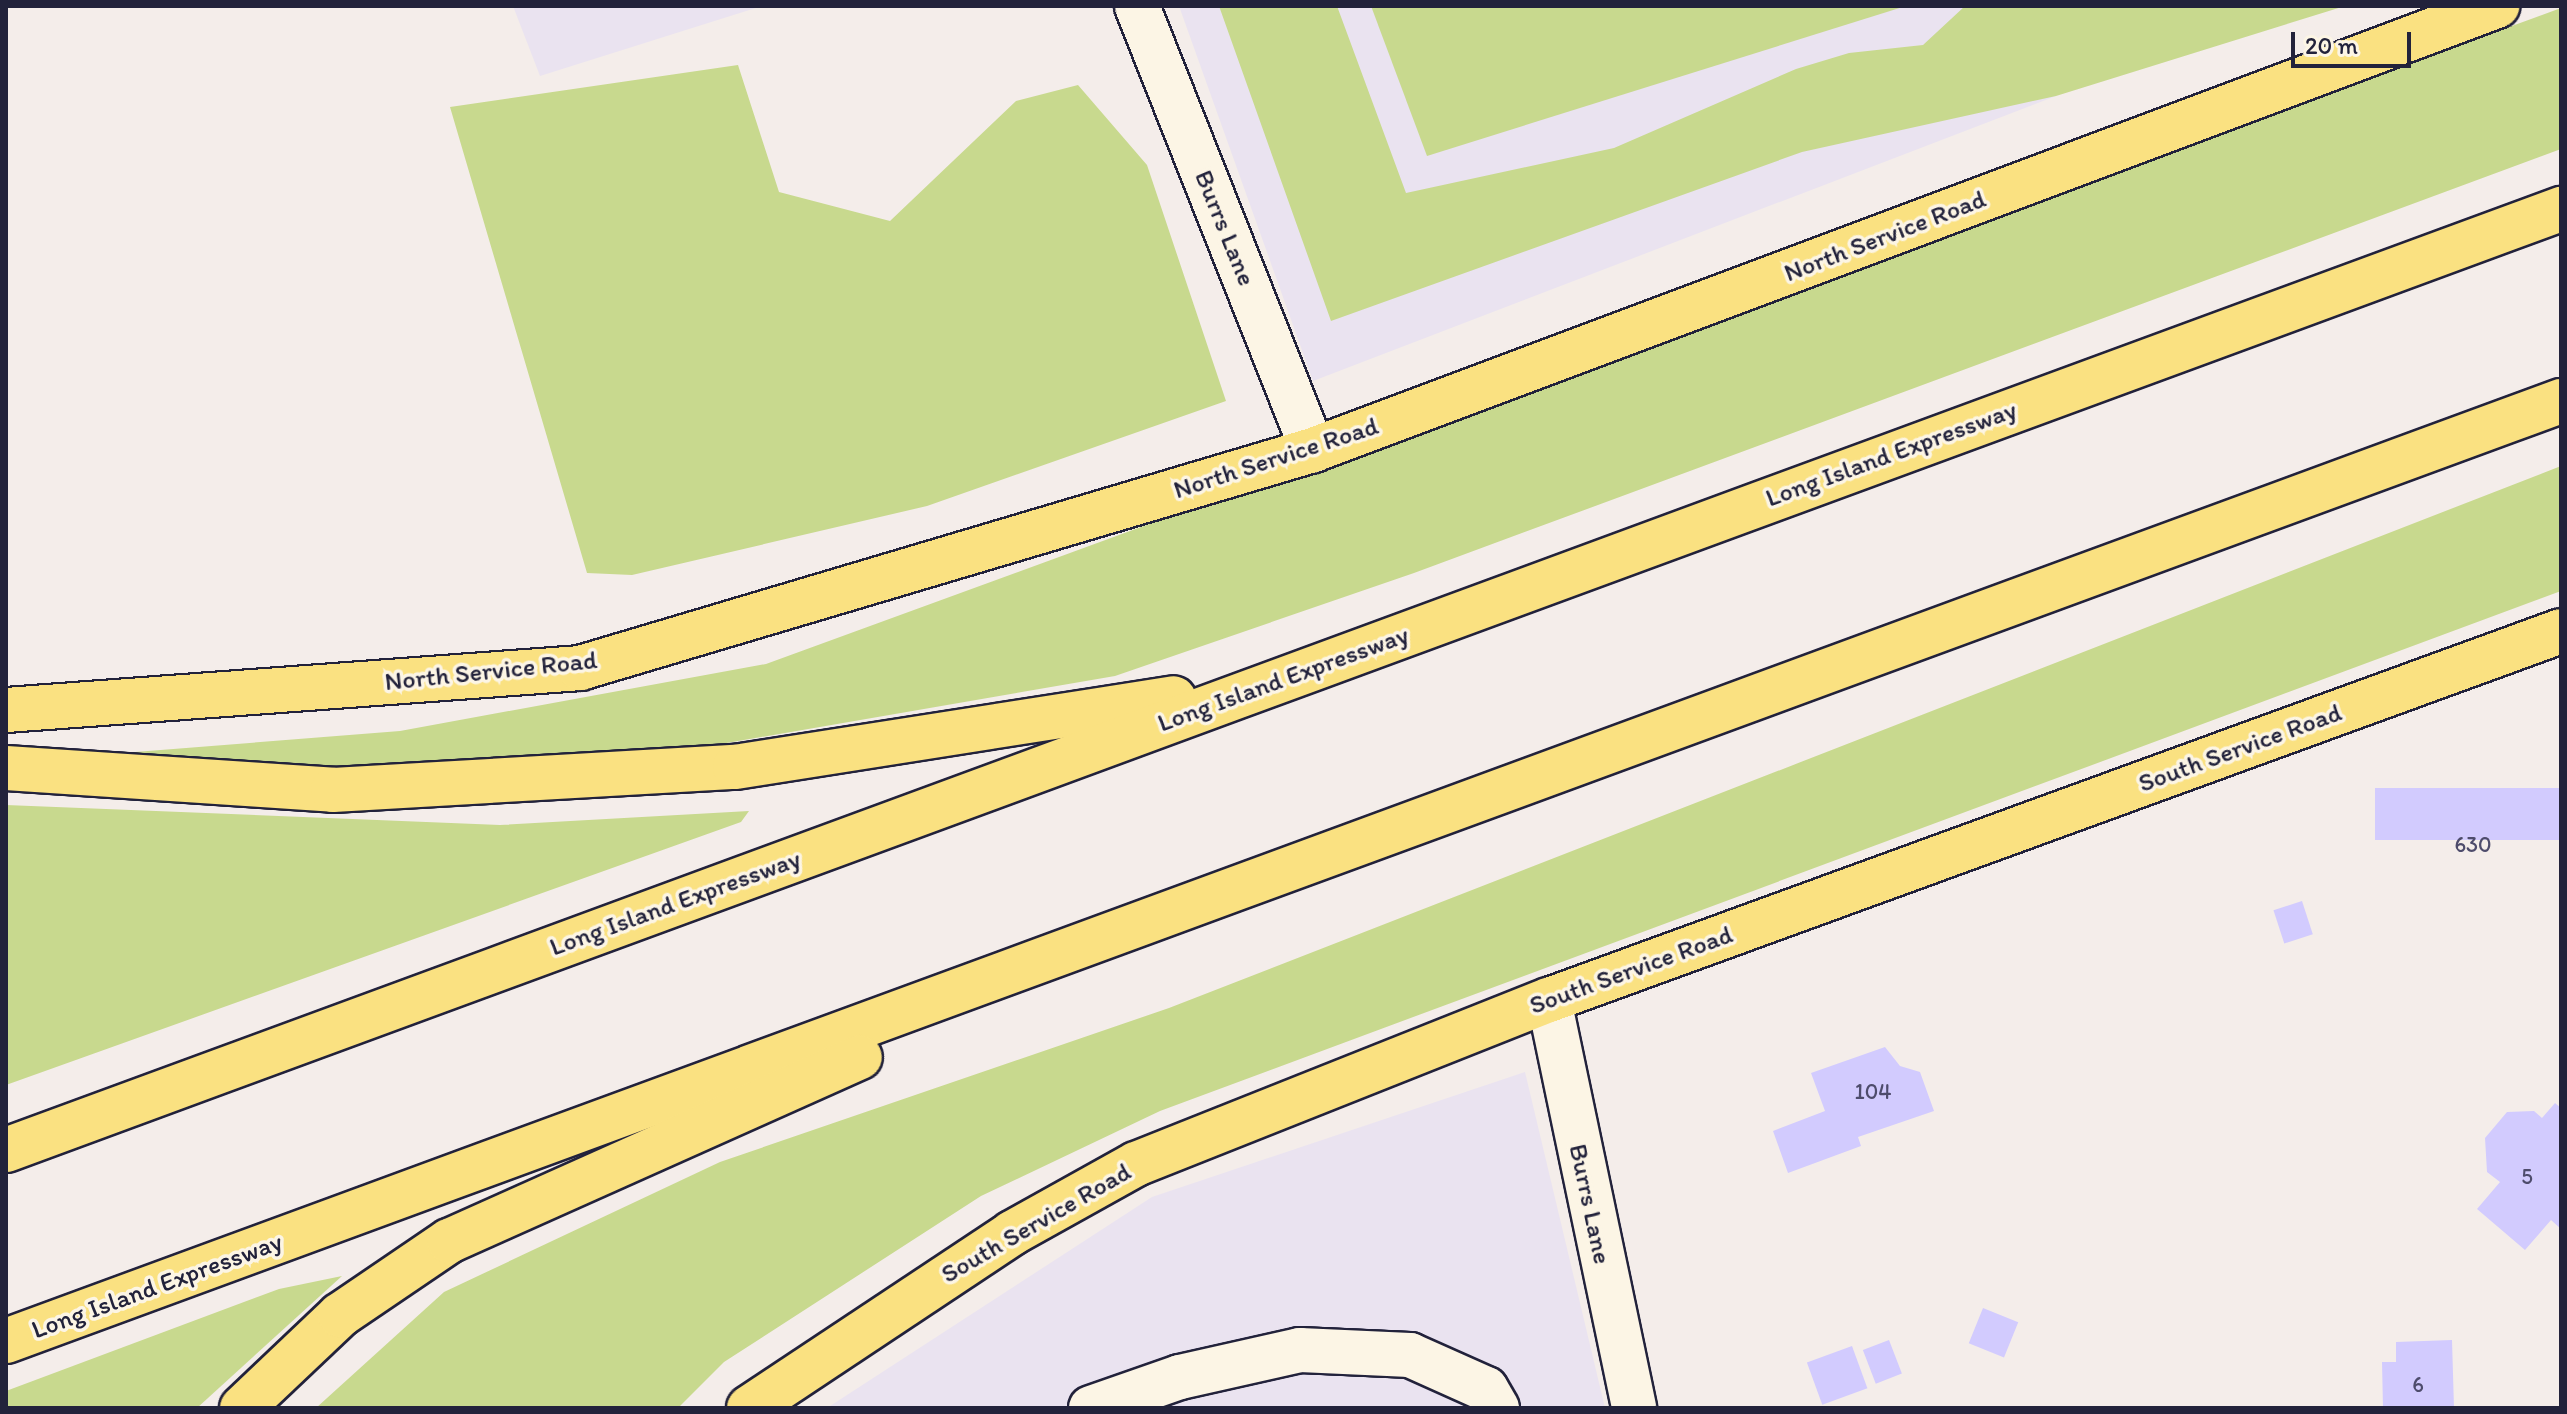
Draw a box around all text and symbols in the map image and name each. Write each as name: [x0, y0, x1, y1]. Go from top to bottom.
scale bar: [2295, 16, 2415, 66]
text: 20 m: [2305, 31, 2358, 60]
street label: Burrs Lane: [1188, 165, 1262, 291]
street label: North Service Road: [1780, 183, 1990, 289]
street label: Long Island Expressway: [1761, 394, 2021, 514]
street label: North Service Road: [1170, 410, 1382, 506]
street label: Long Island Expressway: [1153, 619, 1413, 739]
street label: North Service Road: [383, 644, 599, 698]
street label: South Service Road: [2134, 697, 2346, 799]
house number: 630: [2454, 832, 2492, 858]
street label: Long Island Expressway: [545, 843, 805, 963]
street label: South Service Road: [1525, 919, 1737, 1021]
house number: 104: [1855, 1079, 1891, 1105]
street label: Burrs Lane: [1562, 1141, 1618, 1267]
street label: South Service Road: [936, 1156, 1136, 1290]
house number: 5: [2521, 1164, 2533, 1190]
street label: Long Island Expressway: [27, 1226, 287, 1346]
house number: 6: [2412, 1372, 2424, 1398]

